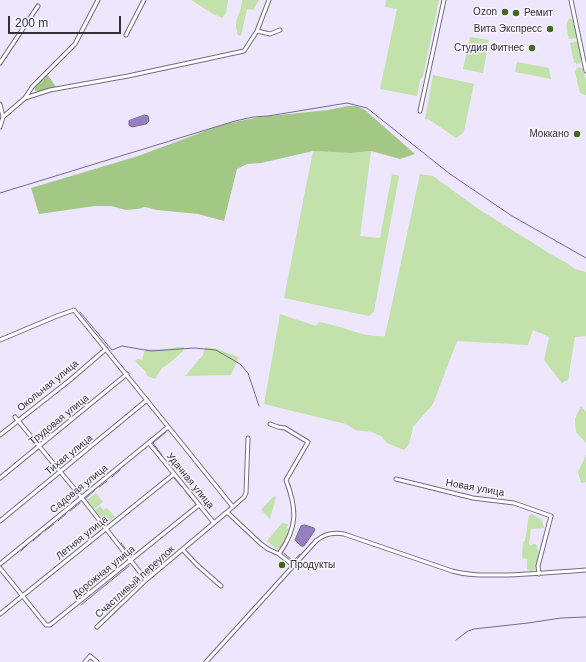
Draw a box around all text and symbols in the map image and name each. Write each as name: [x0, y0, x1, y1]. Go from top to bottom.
place label: Ozon: [473, 6, 497, 18]
marker: Ozon: [500, 7, 510, 17]
place label: Ремит: [524, 7, 553, 19]
scale bar: [10, 8, 123, 34]
marker: Ремит: [511, 8, 521, 18]
text: 200 m: [15, 16, 48, 30]
place label: Вита Экспресс: [474, 23, 542, 35]
marker: Вита Экспресс: [545, 24, 555, 34]
place label: Студия Фитнес: [454, 42, 524, 54]
marker: Студия Фитнес: [527, 43, 537, 53]
place label: Моккано: [529, 128, 569, 140]
marker: Моккано: [572, 129, 582, 139]
street label: Окольная улица: [15, 358, 81, 414]
street label: Трудовая улица: [27, 392, 91, 448]
street label: Тихая улица: [43, 432, 95, 478]
street label: Удачная улица: [164, 451, 216, 511]
street label: Садовая улица: [48, 462, 110, 516]
street label: Новая улица: [445, 477, 505, 499]
street label: Летняя улица: [54, 514, 110, 562]
street label: Дорожная улица: [70, 543, 138, 601]
street label: Счастливый переулок: [93, 543, 177, 621]
place label: Продукты: [290, 559, 335, 571]
marker: Продукты: [277, 560, 287, 570]

